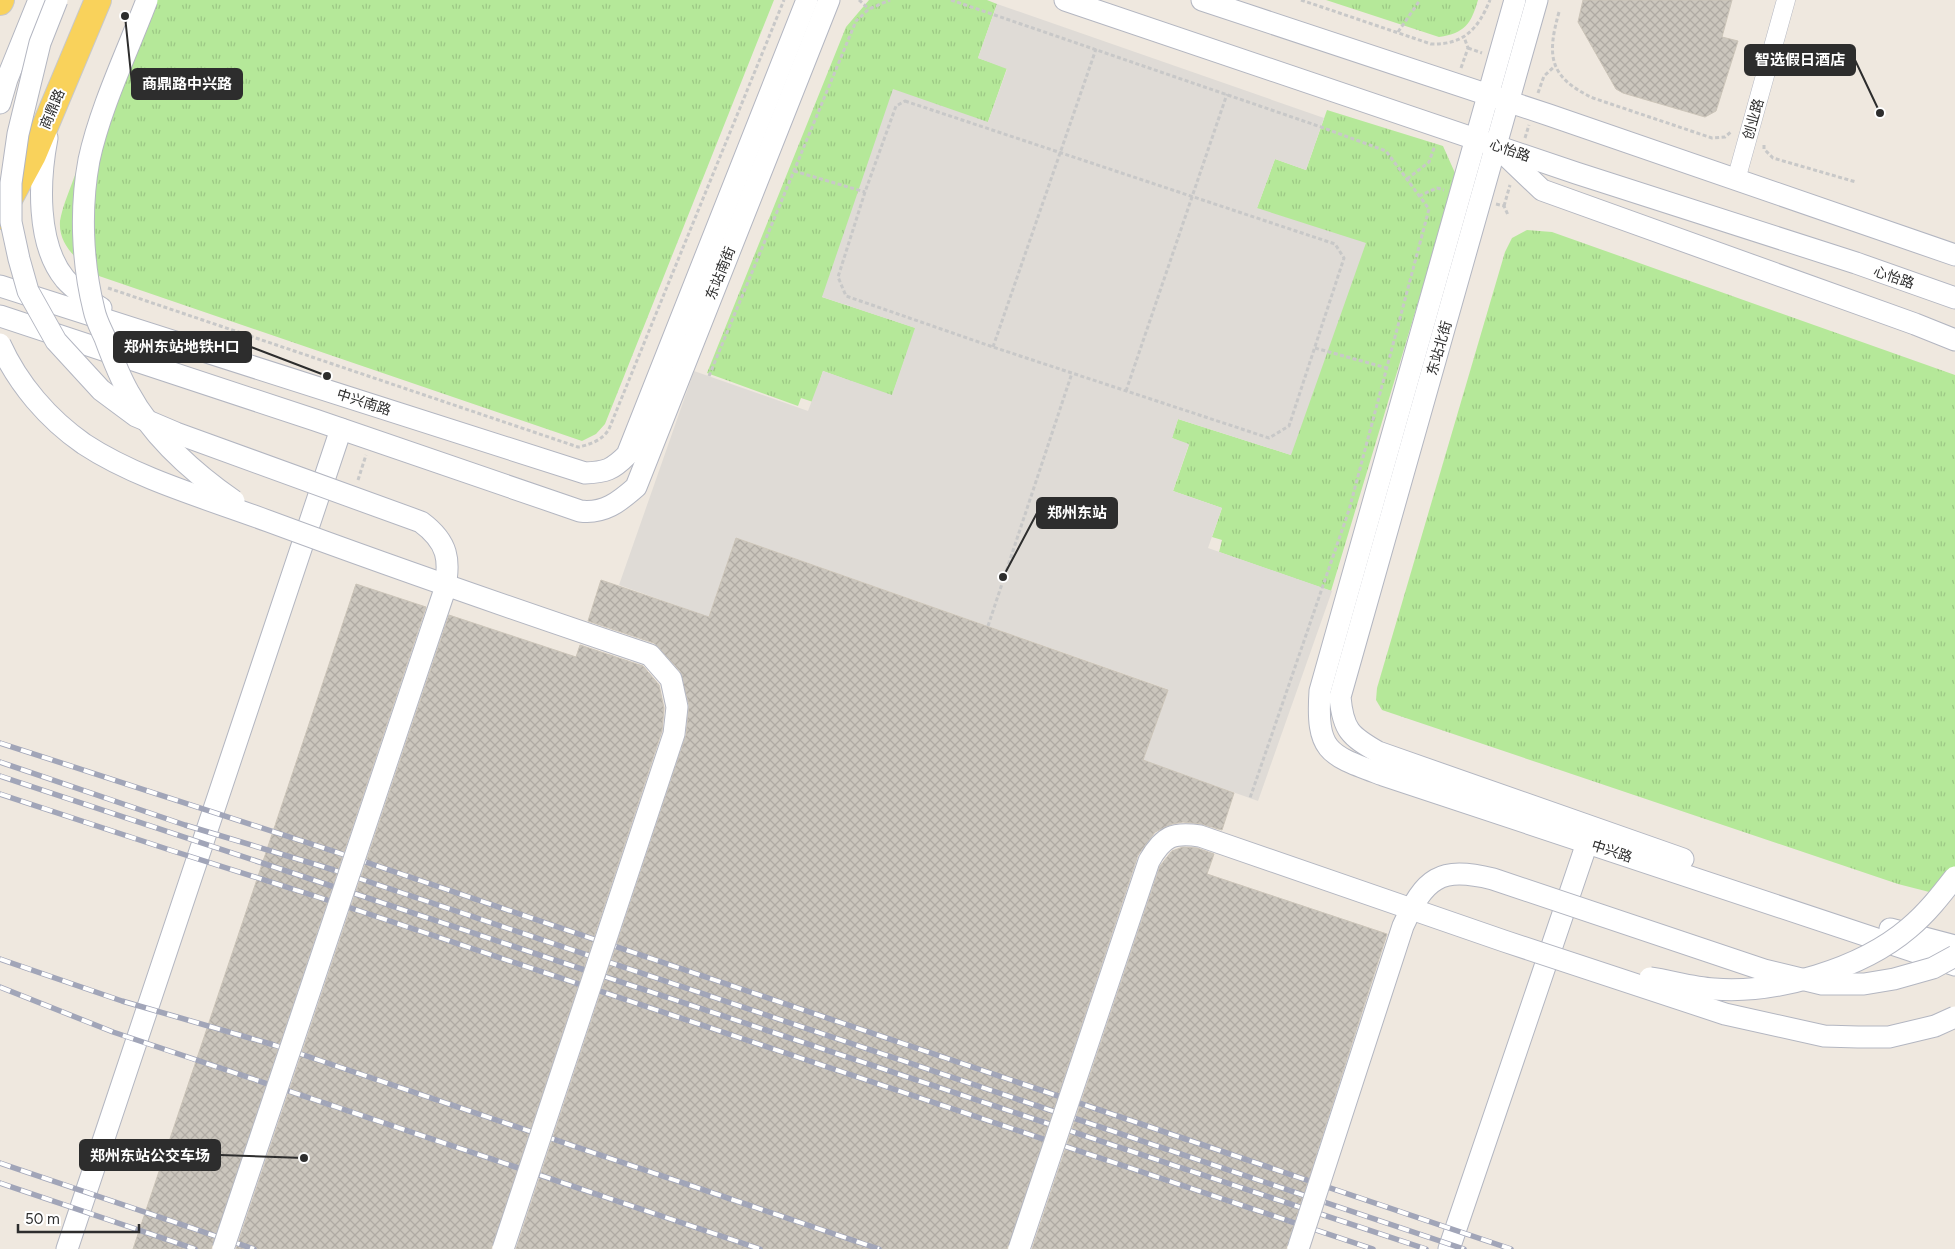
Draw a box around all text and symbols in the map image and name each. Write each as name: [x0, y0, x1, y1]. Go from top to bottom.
callout: 智选假日酒店: [1745, 45, 1855, 75]
text: 智选假日酒店: [1755, 51, 1845, 69]
callout: 商鼎路中兴路: [132, 69, 242, 99]
text: 商鼎路中兴路: [142, 75, 232, 93]
street label: 商鼎路: [36, 87, 68, 132]
street label: 创业路: [1740, 97, 1767, 142]
street label: 心怡路: [1487, 136, 1532, 165]
street label: 东站南街: [702, 244, 739, 302]
street label: 心怡路: [1871, 263, 1916, 292]
street label: 东站北街: [1424, 319, 1455, 377]
callout: 郑州东站地铁H口: [114, 332, 251, 362]
text: 郑州东站地铁H口: [124, 338, 240, 356]
street label: 中兴南路: [335, 386, 393, 419]
callout: 郑州东站: [1037, 498, 1117, 528]
text: 郑州东站: [1047, 504, 1107, 522]
street label: 中兴路: [1589, 837, 1634, 866]
callout: 郑州东站公交车场: [80, 1140, 220, 1170]
text: 郑州东站公交车场: [90, 1147, 210, 1165]
scale bar: [18, 1202, 139, 1234]
text: 50 m: [25, 1210, 60, 1228]

